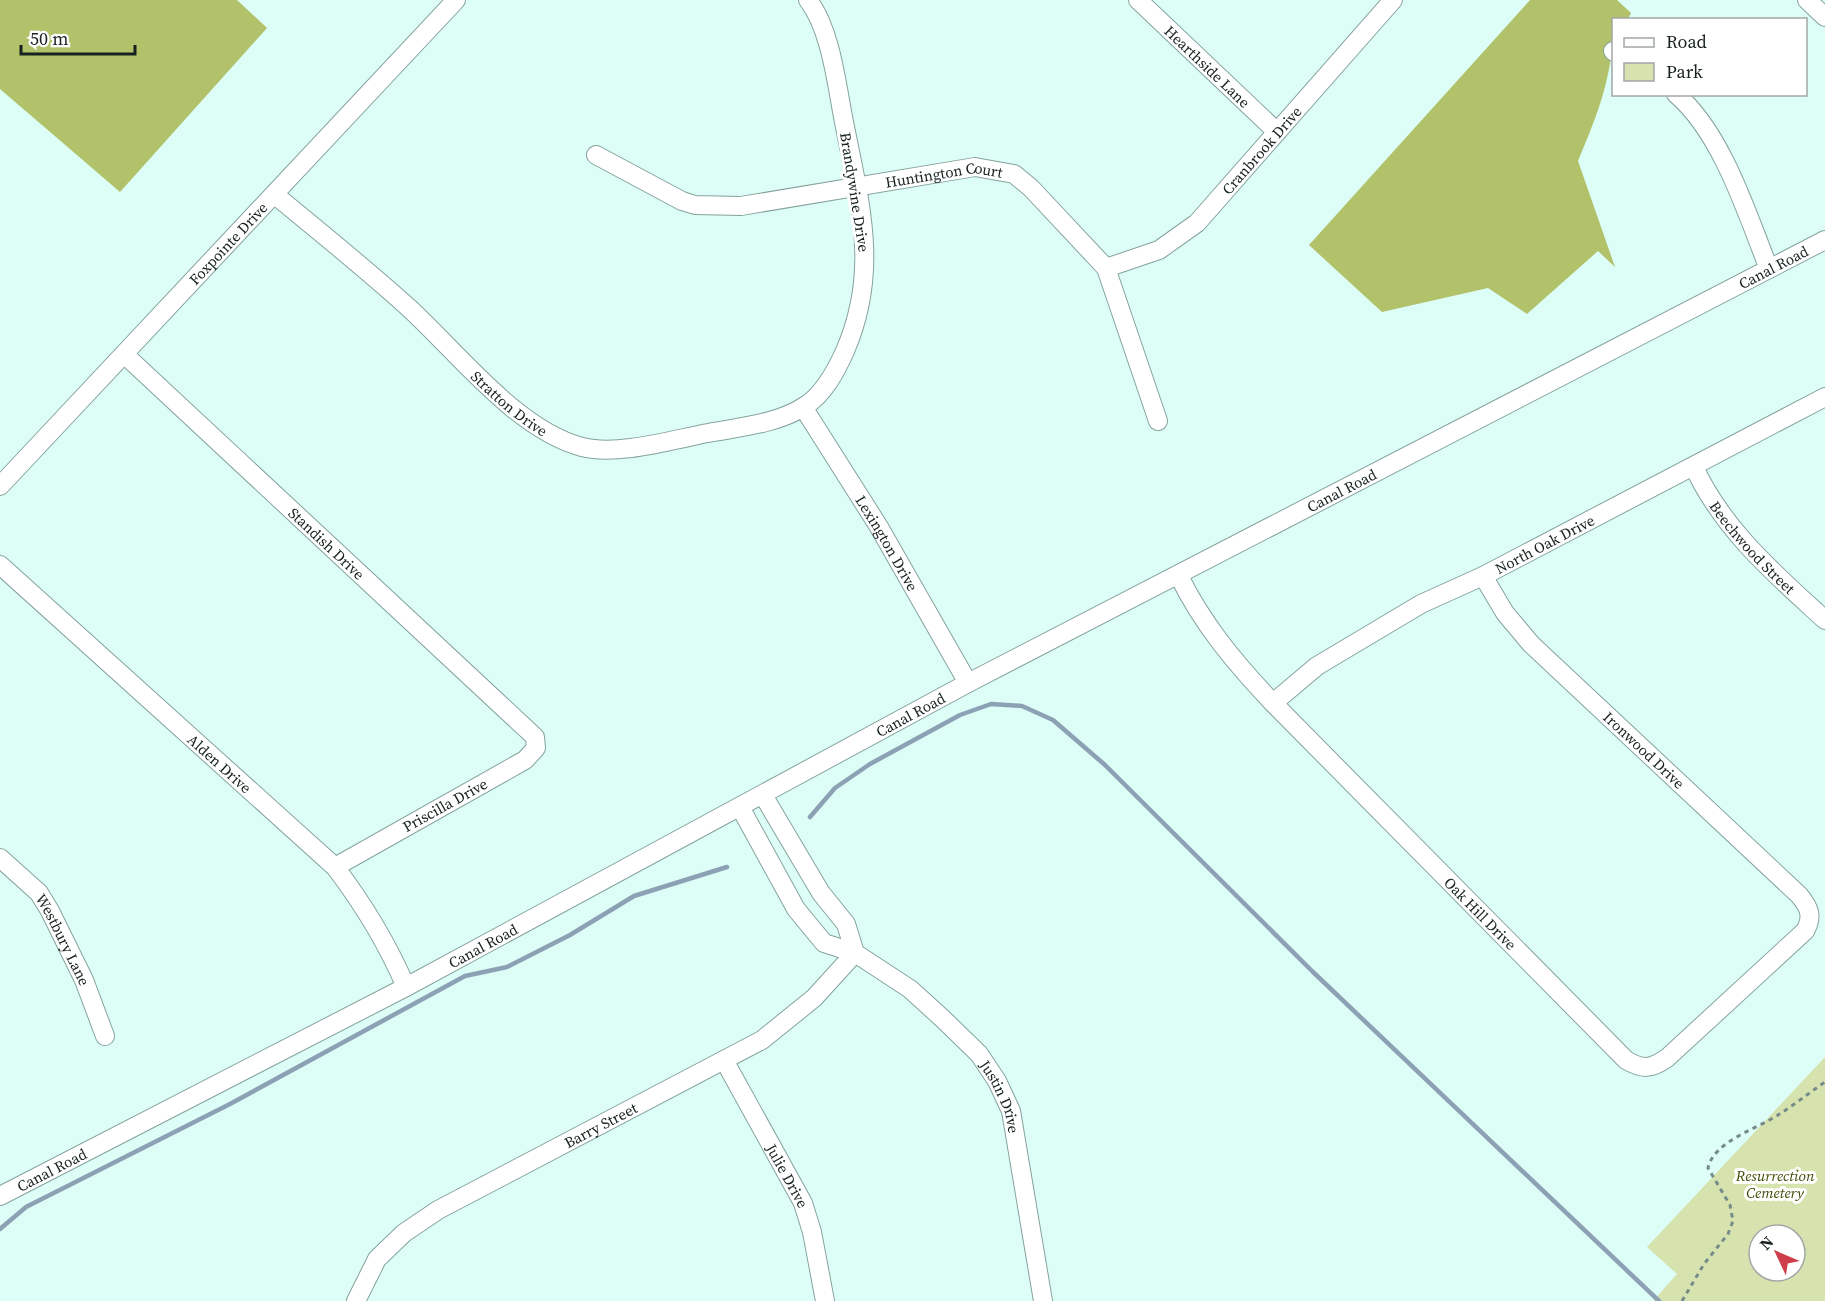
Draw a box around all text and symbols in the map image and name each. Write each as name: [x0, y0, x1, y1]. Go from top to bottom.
scale bar: [21, 18, 135, 56]
legend: [1612, 18, 1807, 96]
street label: Hearthside Lane: [1160, 20, 1255, 112]
text: 50 m: [30, 26, 68, 51]
text: Road: [1666, 29, 1707, 54]
text: Park: [1666, 59, 1703, 84]
street label: Cranbrook Drive: [1217, 101, 1306, 199]
street label: Brandywine Drive: [835, 131, 875, 254]
street label: Huntington Court: [884, 157, 1005, 192]
street label: Foxpointe Drive: [184, 197, 272, 289]
street label: Canal Road: [1735, 240, 1812, 294]
street label: Stratton Drive: [467, 366, 552, 441]
street label: Canal Road: [1303, 463, 1380, 517]
street label: Lexington Drive: [851, 491, 924, 595]
street label: Beechwood Street: [1705, 496, 1800, 598]
street label: Standish Drive: [284, 502, 370, 584]
street label: North Oak Drive: [1491, 509, 1598, 578]
street label: Canal Road: [872, 687, 949, 741]
street label: Ironwood Drive: [1599, 707, 1690, 794]
street label: Alden Drive: [183, 729, 257, 798]
street label: Priscilla Drive: [399, 773, 491, 837]
street label: Oak Hill Drive: [1440, 872, 1522, 954]
street label: Westbury Lane: [31, 889, 96, 989]
street label: Canal Road: [445, 918, 522, 973]
street label: Justin Drive: [975, 1055, 1025, 1135]
street label: Barry Street: [560, 1097, 641, 1153]
street label: Julie Drive: [761, 1139, 814, 1212]
street label: Canal Road: [13, 1143, 90, 1196]
park label: Resurrection Cemetery: [1735, 1165, 1815, 1203]
north arrow: [1747, 1223, 1807, 1283]
text: N: [1754, 1230, 1778, 1254]

